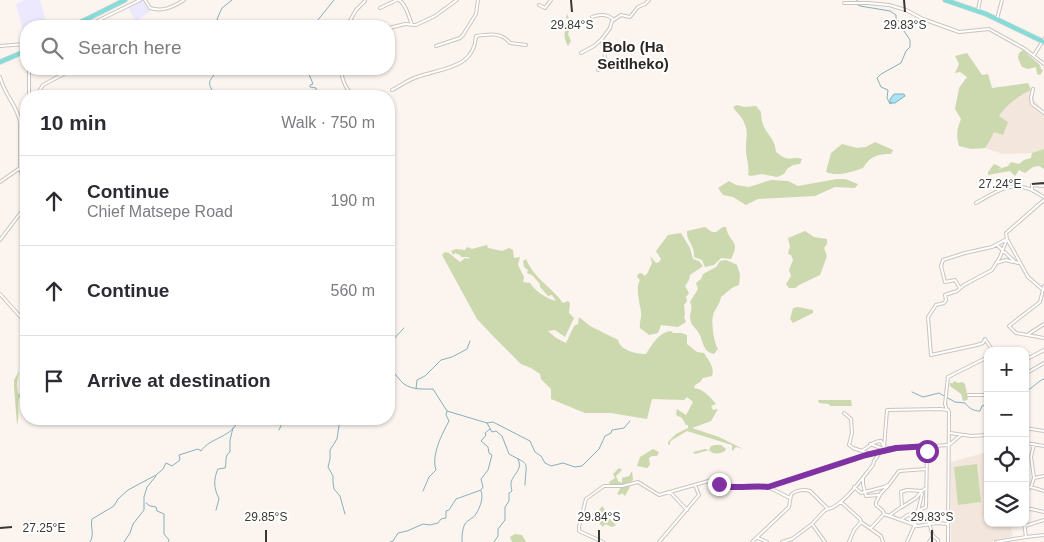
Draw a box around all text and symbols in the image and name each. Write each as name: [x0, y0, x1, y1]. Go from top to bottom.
text: 29.84°S: [551, 18, 593, 32]
text: 29.83°S: [884, 18, 926, 32]
search box: [20, 20, 395, 75]
icon: search: [38, 34, 66, 62]
text: Search here: [78, 37, 182, 58]
district label: Bolo (Ha Seitlheko): [597, 38, 669, 72]
text: 10 min: [40, 111, 107, 134]
text: Walk · 750 m: [281, 114, 375, 131]
text: 27.24°E: [979, 177, 1021, 191]
text: Continue: [87, 181, 169, 202]
icon: ahead: [40, 187, 68, 215]
text: 190 m: [331, 192, 375, 209]
text: Chief Matsepe Road: [87, 203, 233, 220]
icon: ahead: [40, 277, 68, 305]
text: Continue: [87, 280, 169, 301]
text: 560 m: [331, 282, 375, 299]
map controls: [984, 347, 1029, 527]
button: +: [984, 347, 1029, 392]
icon: arrive: [40, 367, 68, 395]
text: Arrive at destination: [87, 370, 271, 391]
button: −: [984, 392, 1029, 437]
button: locate: [984, 437, 1029, 482]
route start: [916, 440, 939, 463]
route end: [708, 473, 731, 496]
button: layers: [984, 482, 1029, 527]
text: 29.85°S: [245, 510, 287, 524]
text: 29.84°S: [578, 510, 620, 524]
text: 29.83°S: [911, 510, 953, 524]
text: 27.25°E: [23, 521, 65, 535]

